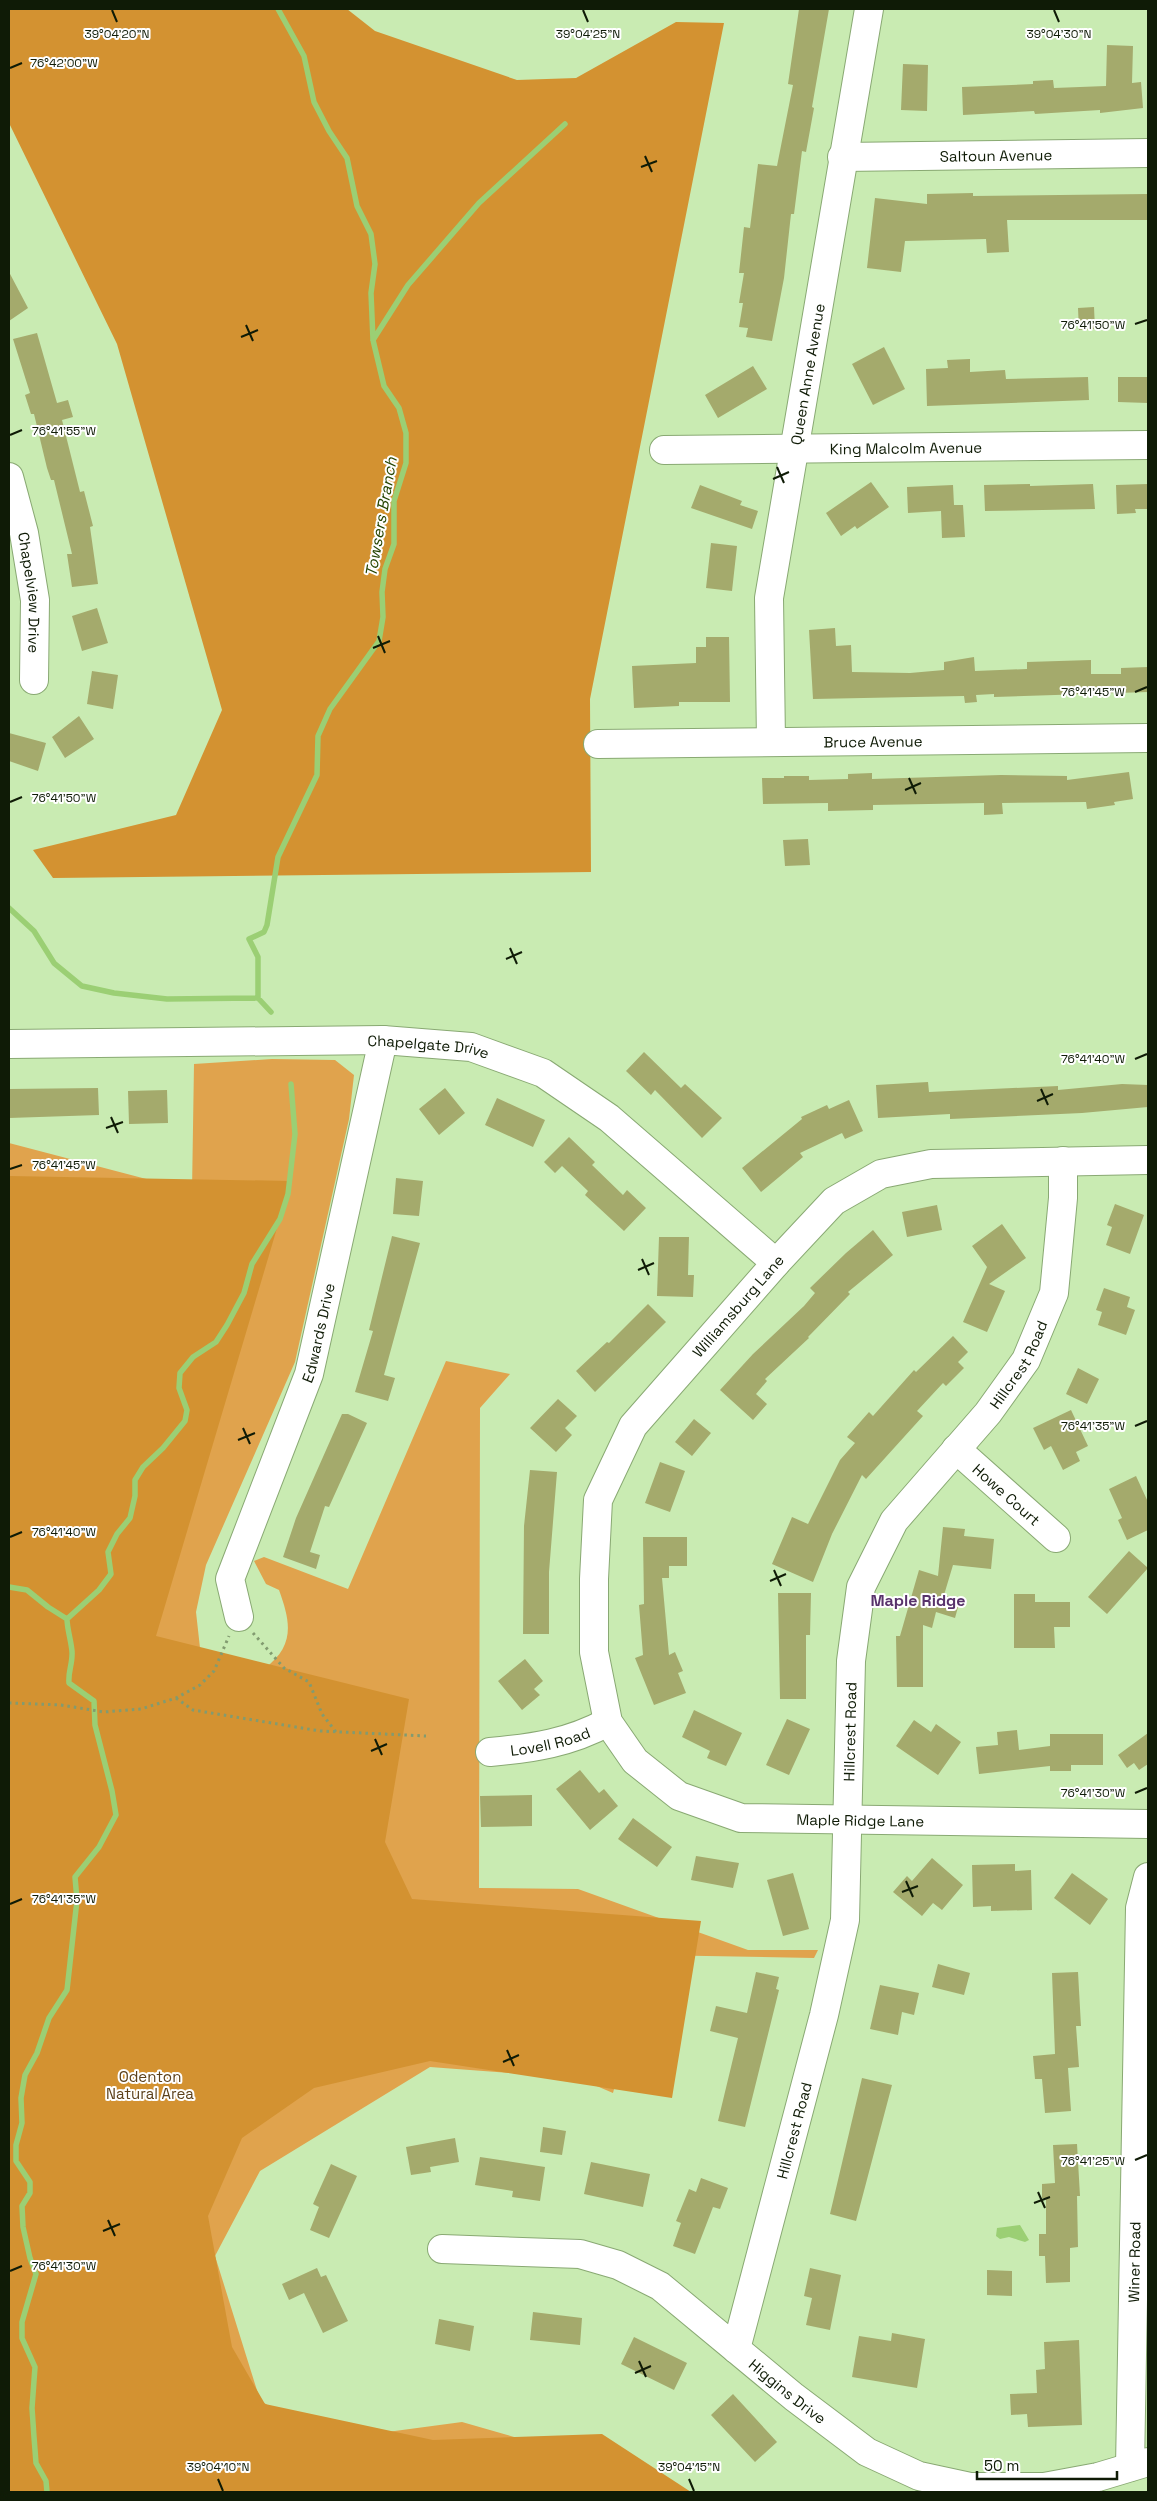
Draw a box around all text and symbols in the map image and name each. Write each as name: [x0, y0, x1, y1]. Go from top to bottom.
text: 39°04'20"N: [85, 26, 149, 42]
text: 39°04'25"N: [556, 26, 620, 42]
text: 39°04'30"N: [1027, 26, 1091, 42]
text: 76°42'00"W: [30, 55, 98, 71]
street label: Saltoun Avenue: [940, 145, 1052, 165]
street label: Queen Anne Avenue: [786, 302, 828, 446]
text: 76°41'50"W: [1061, 317, 1126, 333]
text: 76°41'55"W: [32, 423, 96, 439]
street label: King Malcolm Avenue: [830, 437, 982, 458]
water label: Towsers Branch: [360, 454, 402, 579]
street label: Chapelview Drive: [14, 530, 45, 653]
text: 76°41'45"W: [1061, 684, 1125, 700]
street label: Bruce Avenue: [823, 731, 923, 751]
text: 76°41'50"W: [32, 790, 97, 806]
street label: Chapelgate Drive: [367, 1030, 492, 1062]
text: 76°41'40"W: [1061, 1051, 1126, 1067]
text: 76°41'45"W: [32, 1157, 96, 1173]
street label: Williamsburg Lane: [688, 1251, 788, 1361]
street label: Edwards Drive: [297, 1281, 338, 1385]
street label: Hillcrest Road: [985, 1317, 1051, 1412]
text: 76°41'35"W: [1061, 1418, 1125, 1434]
street label: Howe Court: [969, 1459, 1045, 1529]
text: 76°41'40"W: [32, 1524, 97, 1540]
district label: Maple Ridge: [870, 1590, 966, 1611]
street label: Hillcrest Road: [839, 1682, 860, 1782]
street label: Lovell Road: [509, 1722, 593, 1759]
text: 76°41'30"W: [1061, 1785, 1126, 1801]
street label: Maple Ridge Lane: [796, 1809, 924, 1830]
text: 76°41'35"W: [32, 1891, 96, 1907]
park label: Odenton Natural Area: [106, 2067, 194, 2103]
street label: Hillcrest Road: [772, 2080, 815, 2181]
text: 76°41'25"W: [1061, 2153, 1125, 2169]
street label: Winer Road: [1123, 2221, 1144, 2303]
text: 76°41'30"W: [32, 2258, 97, 2274]
street label: Higgins Drive: [745, 2354, 830, 2428]
scale bar: [977, 2448, 1117, 2480]
text: 50 m: [984, 2456, 1019, 2475]
text: 39°04'10"N: [187, 2459, 249, 2475]
text: 39°04'15"N: [658, 2459, 720, 2475]

